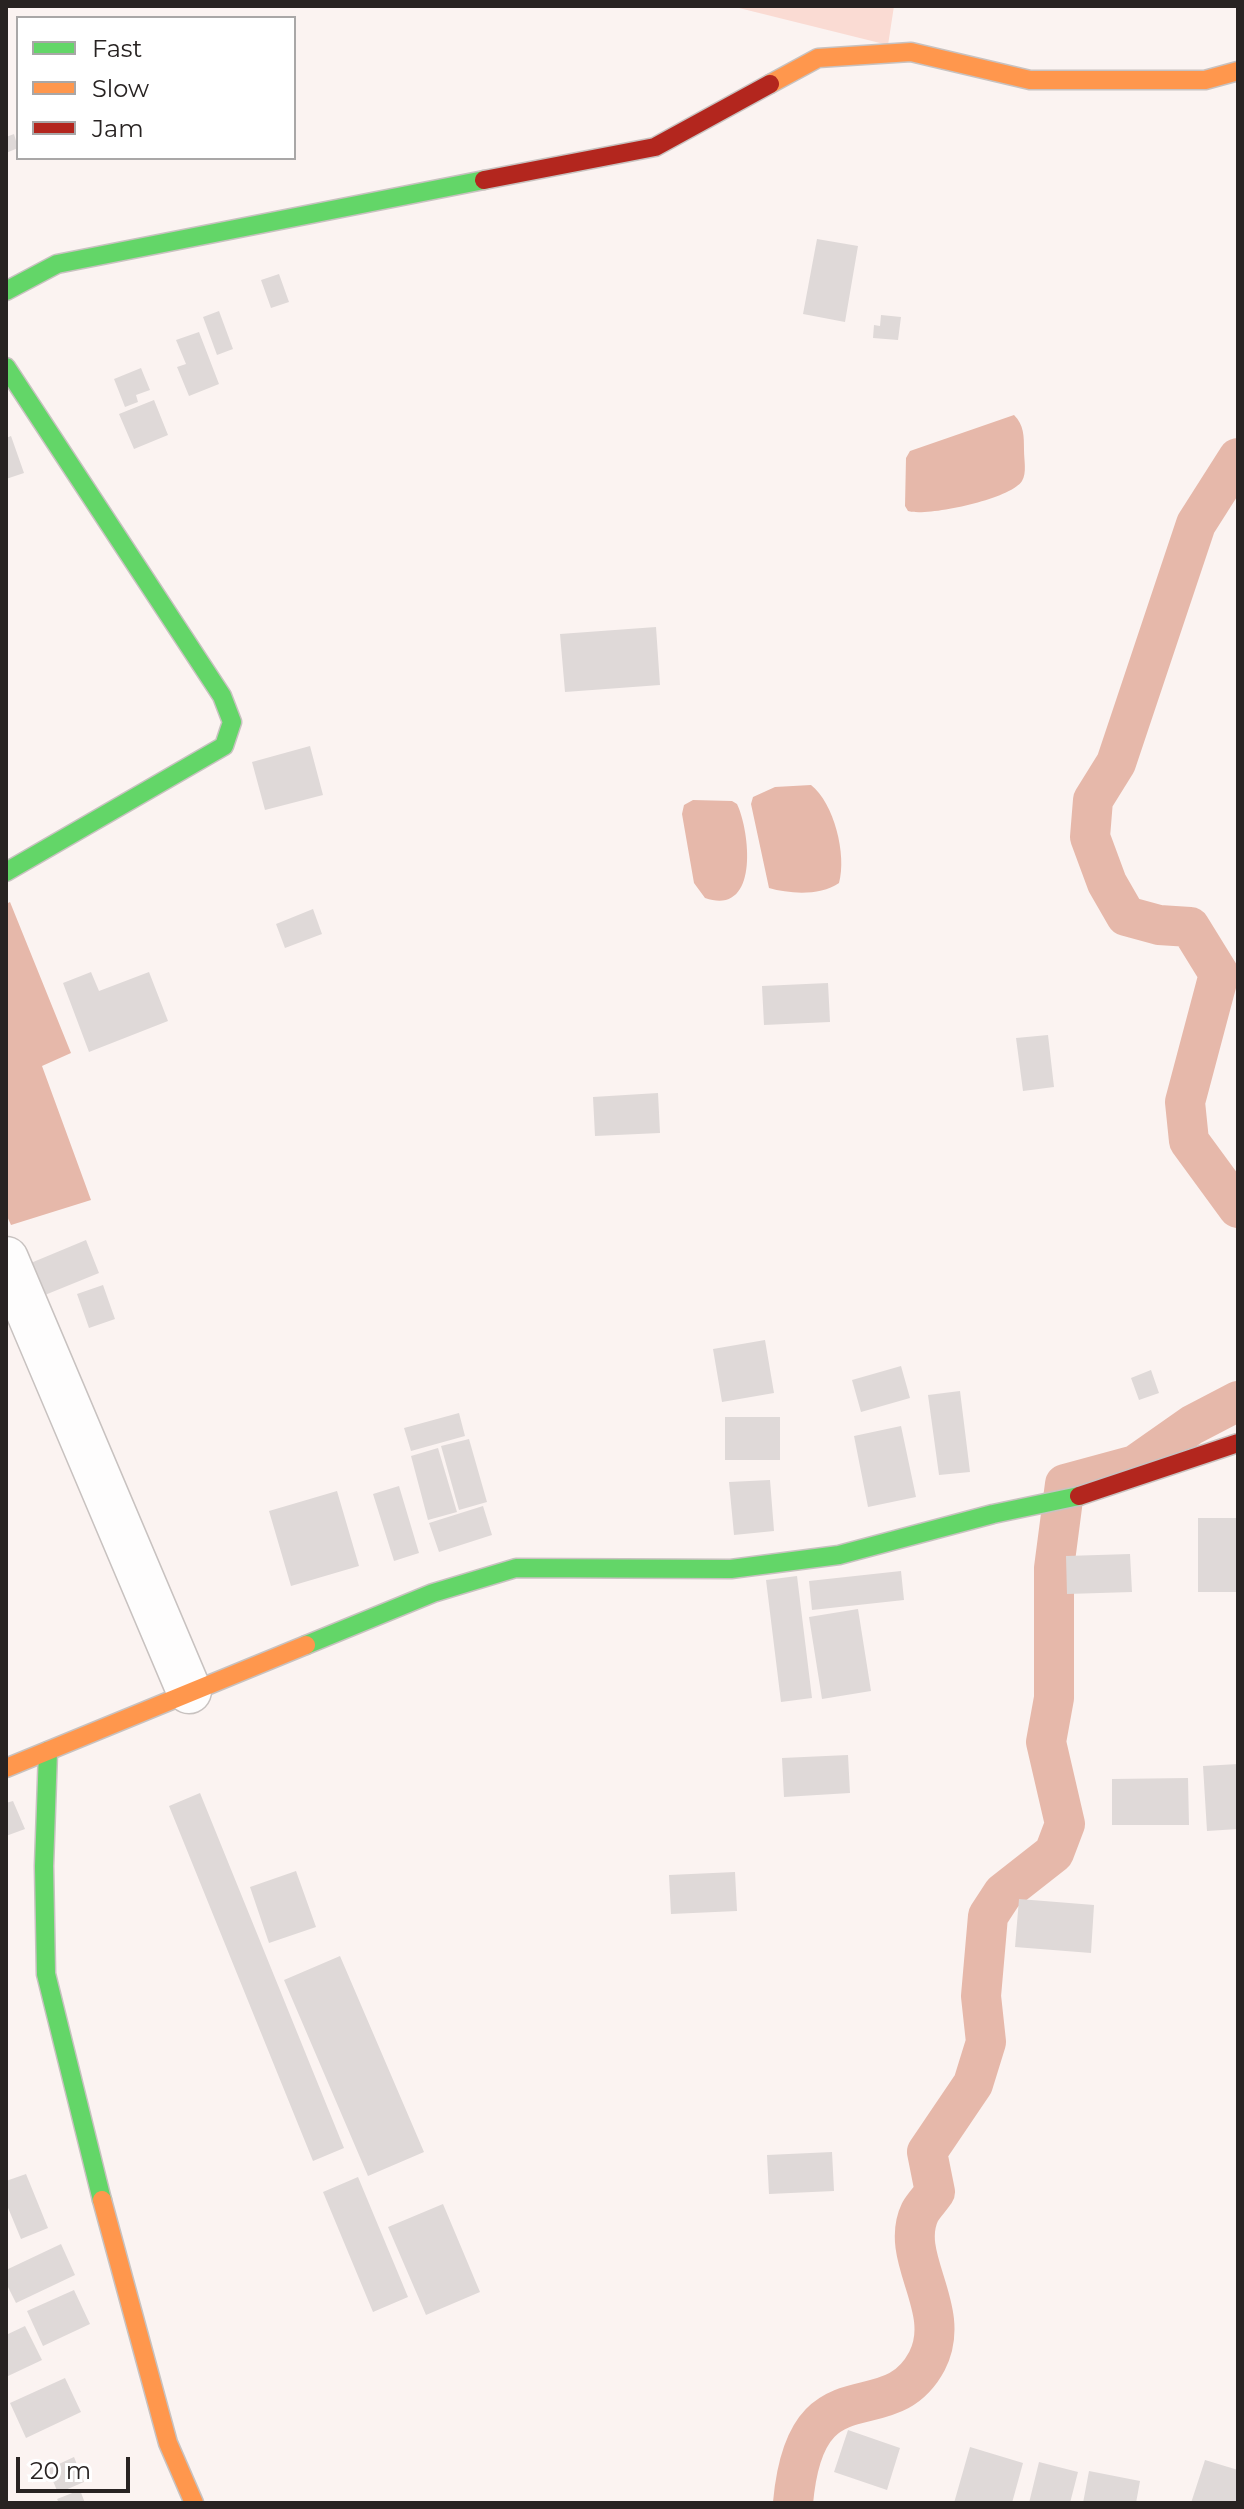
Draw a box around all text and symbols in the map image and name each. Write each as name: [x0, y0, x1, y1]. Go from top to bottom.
legend: [16, 16, 296, 160]
text: Fast: [92, 34, 142, 63]
text: Slow: [92, 74, 149, 103]
text: Jam: [92, 114, 144, 143]
scale bar: [20, 2441, 134, 2491]
text: 20 m: [30, 2456, 91, 2485]

